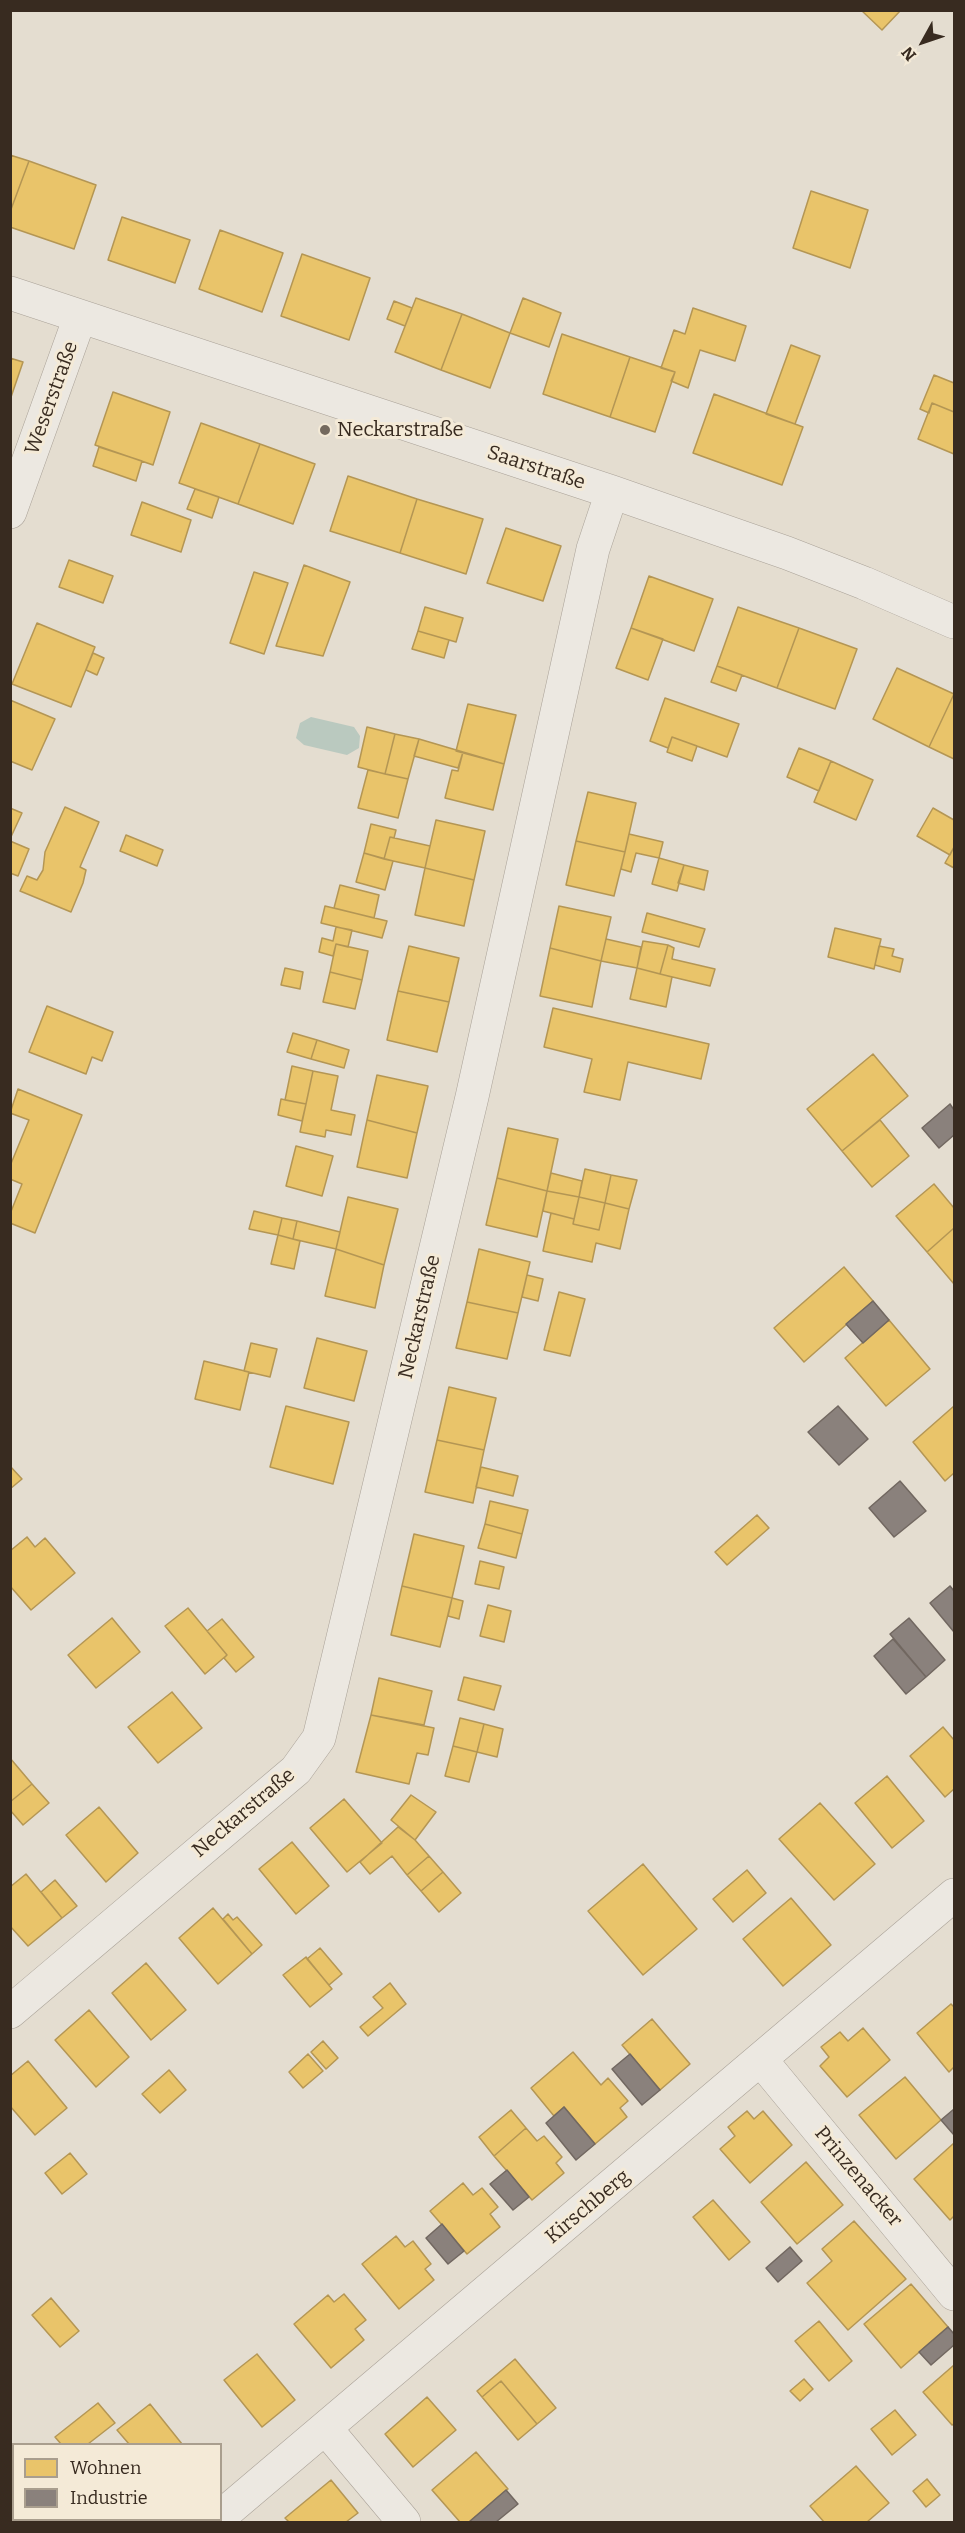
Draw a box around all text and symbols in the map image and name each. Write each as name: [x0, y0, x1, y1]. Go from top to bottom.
north arrow: [893, 12, 953, 72]
text: N: [898, 43, 920, 65]
street label: Weserstraße: [20, 338, 84, 458]
place label: Neckarstraße: [337, 418, 463, 442]
marker: Neckarstraße: [318, 423, 332, 437]
street label: Saarstraße: [484, 441, 588, 495]
street label: Neckarstraße: [394, 1253, 446, 1381]
street label: Neckarstraße: [188, 1763, 300, 1863]
street label: Prinzenacker: [809, 2122, 907, 2232]
street label: Kirschberg: [541, 2165, 635, 2249]
legend: [12, 2443, 222, 2521]
text: Wohnen: [70, 2457, 141, 2479]
text: Industrie: [70, 2487, 148, 2509]

